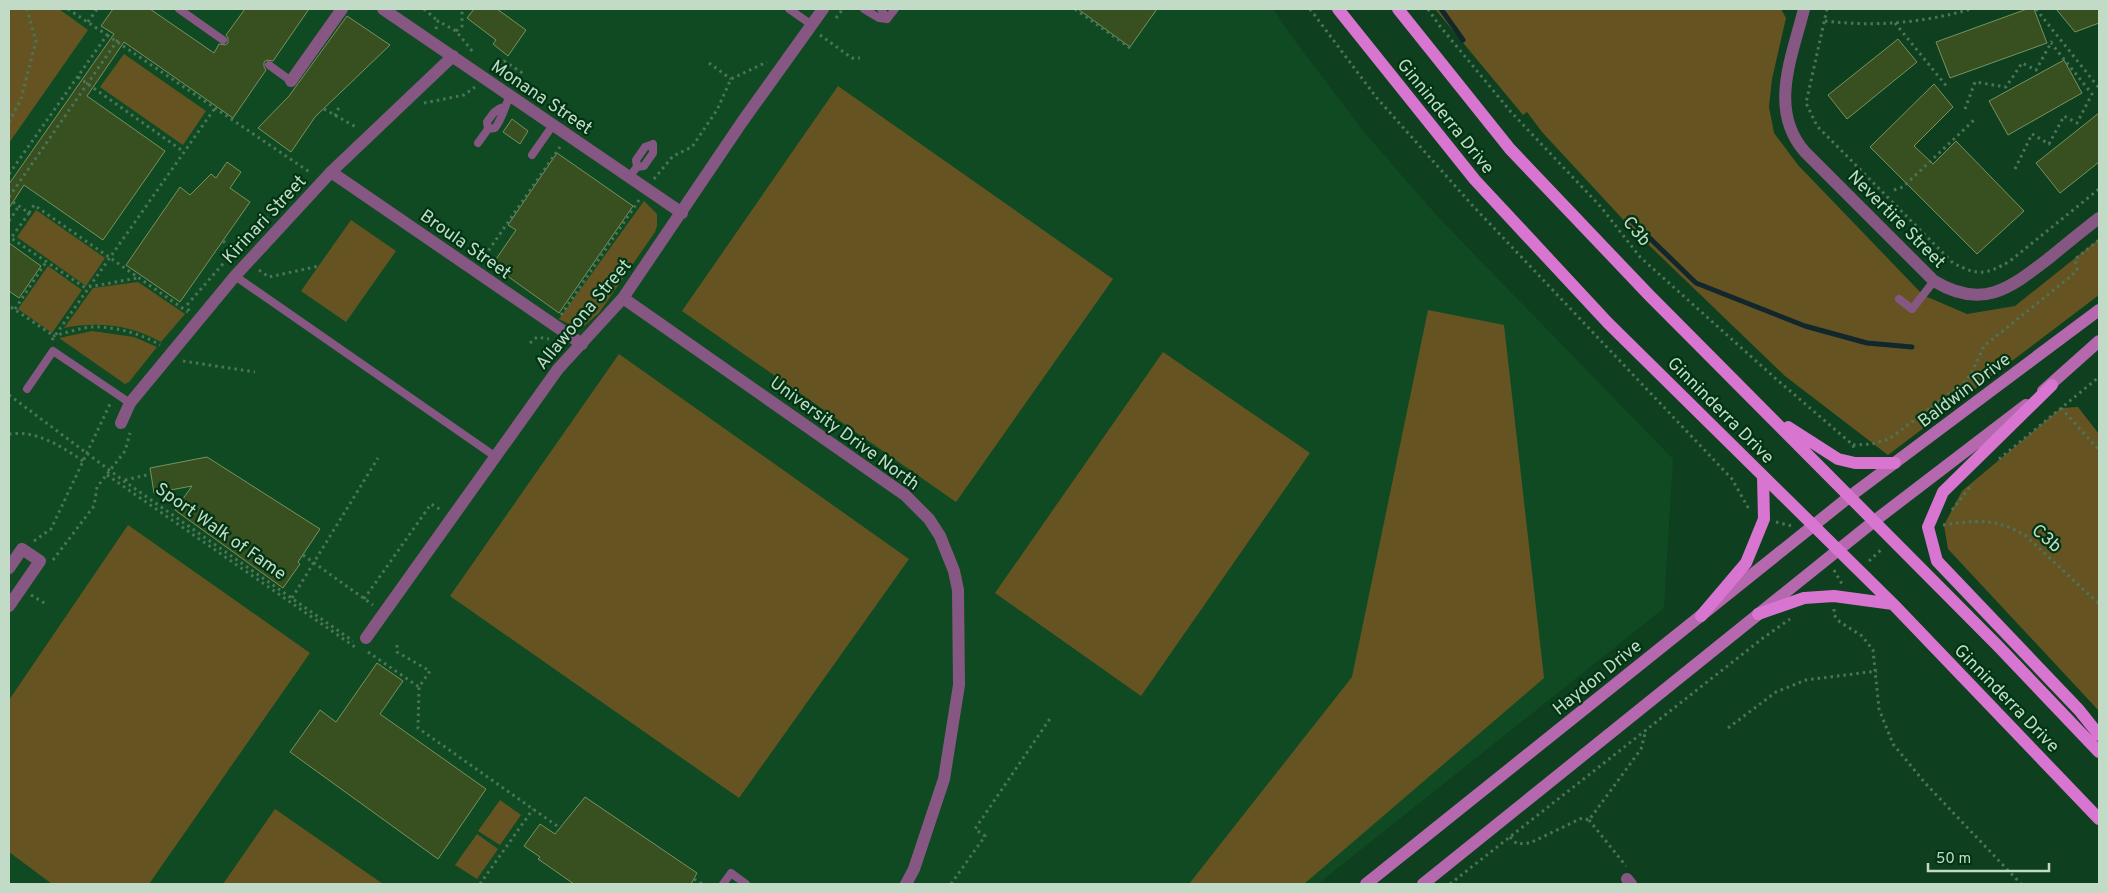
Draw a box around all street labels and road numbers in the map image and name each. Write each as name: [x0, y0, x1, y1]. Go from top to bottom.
street label: Ginninderra Drive: [1391, 54, 1499, 179]
street label: Monana Street: [486, 56, 596, 141]
street label: Nevertire Street: [1842, 166, 1950, 274]
street label: Kirinari Street: [218, 171, 312, 269]
street label: Broula Street: [415, 205, 515, 285]
street label: C3b: [1617, 212, 1655, 252]
street label: Allawoona Street: [531, 255, 637, 375]
street label: Baldwin Drive: [1914, 349, 2016, 434]
street label: Ginninderra Drive: [1661, 353, 1778, 470]
street label: University Drive North: [765, 372, 924, 496]
street label: Sport Walk of Fame: [150, 478, 290, 586]
street label: C3b: [2026, 520, 2066, 559]
street label: Haydon Drive: [1549, 635, 1647, 721]
street label: Ginninderra Drive: [1948, 640, 2064, 758]

